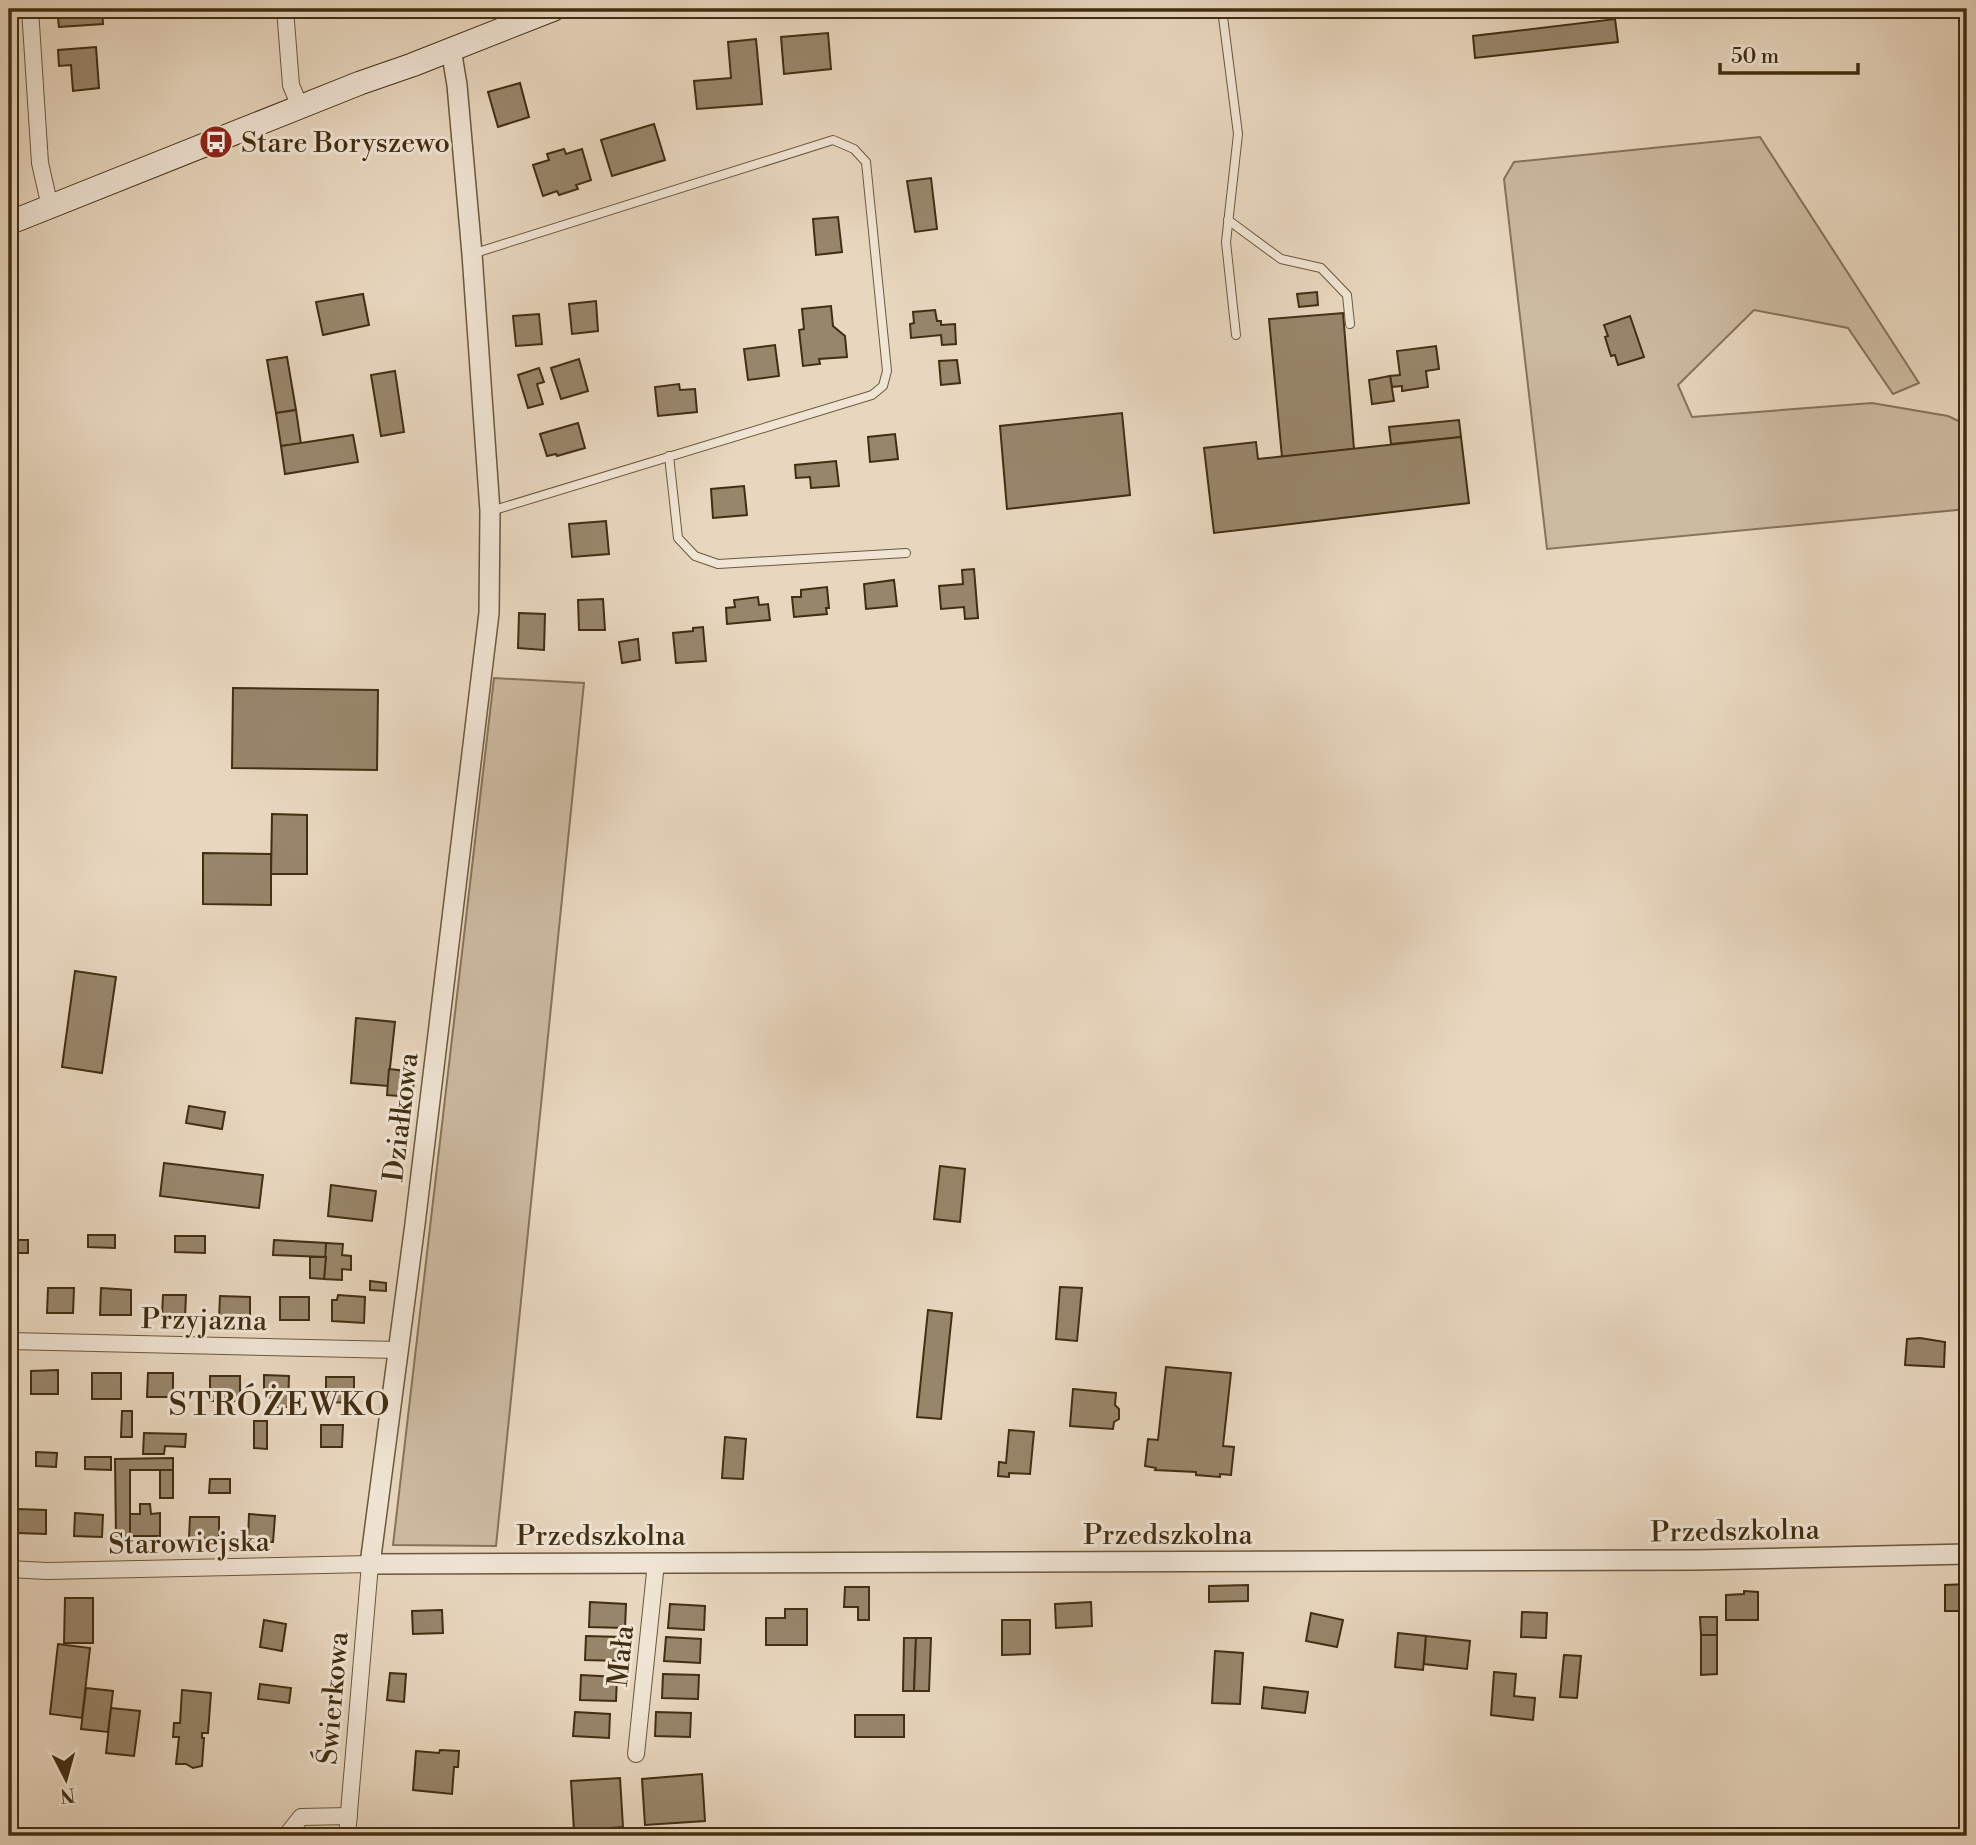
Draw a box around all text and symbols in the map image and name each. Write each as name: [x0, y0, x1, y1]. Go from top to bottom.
scale bar: [1720, 32, 1859, 76]
text: 50 m: [1731, 44, 1779, 70]
bus stop icon: Stare Boryszewo: [197, 123, 235, 161]
place label: Stare Boryszewo: [241, 126, 450, 161]
street label: Działkowa: [376, 1050, 427, 1184]
street label: Przyjazna: [141, 1302, 268, 1339]
district label: STRÓŻEWKO: [168, 1383, 392, 1425]
street label: Przedszkolna: [1650, 1513, 1821, 1550]
street label: Przedszkolna: [1083, 1518, 1254, 1553]
street label: Przedszkolna: [516, 1519, 687, 1554]
street label: Starowiejska: [108, 1525, 271, 1562]
street label: Mała: [601, 1623, 642, 1689]
street label: Świerkowa: [308, 1629, 357, 1766]
north arrow: [32, 1744, 102, 1814]
text: N: [59, 1782, 76, 1808]

